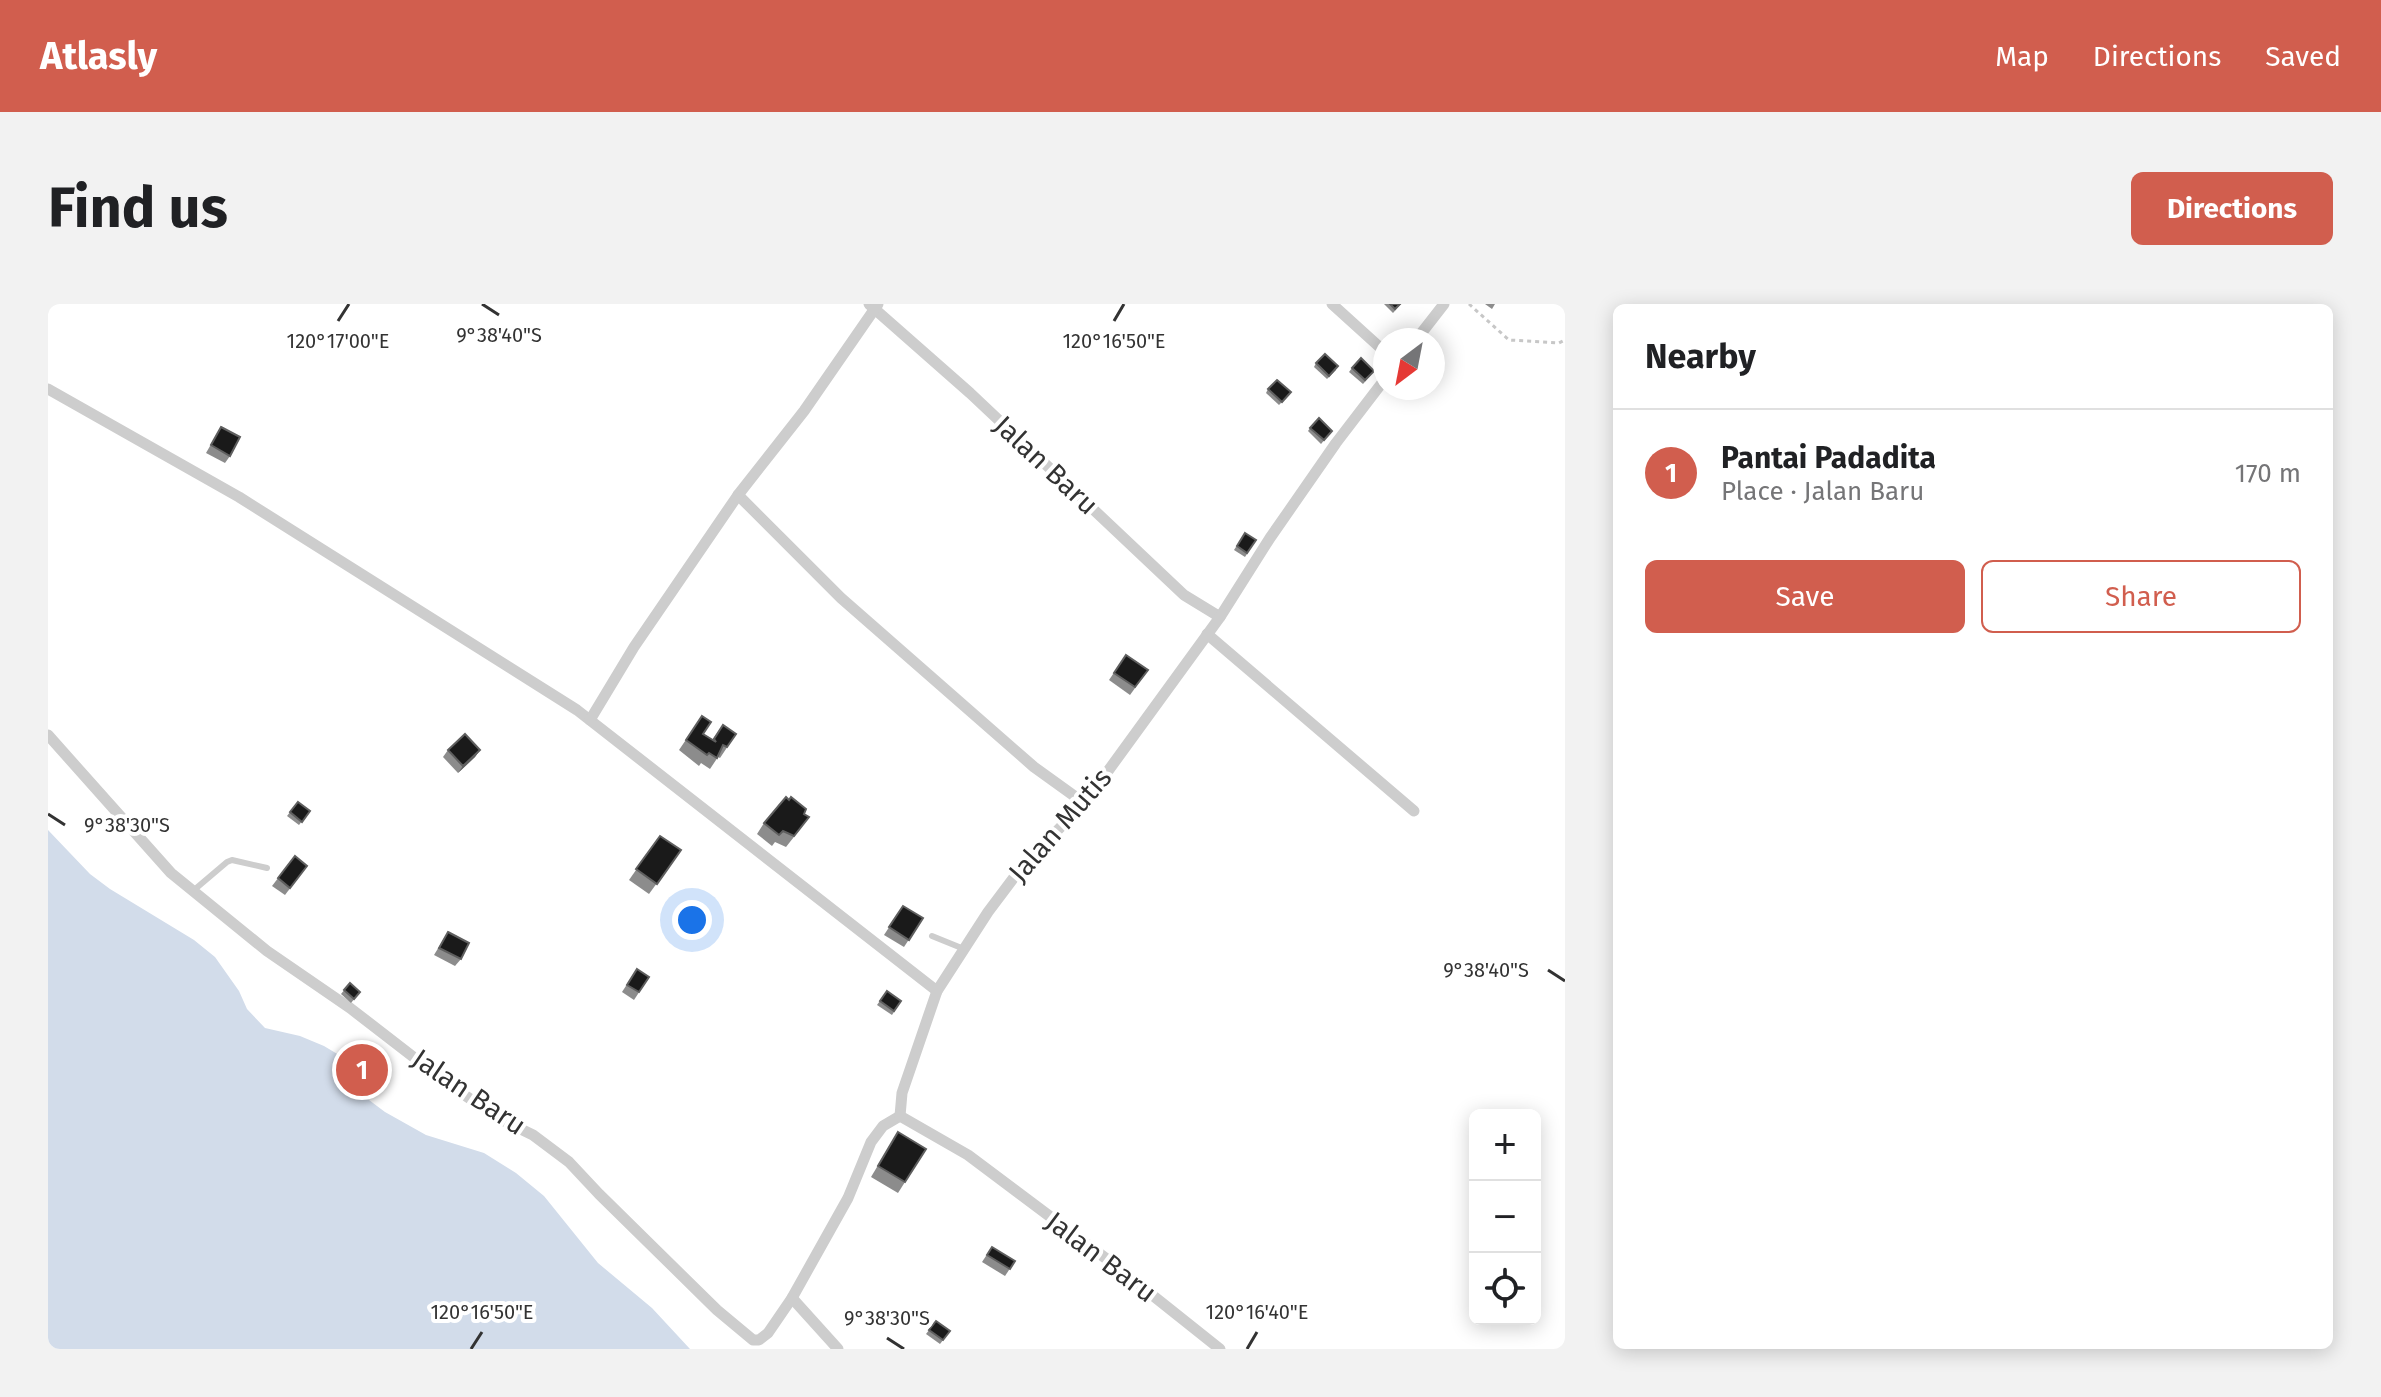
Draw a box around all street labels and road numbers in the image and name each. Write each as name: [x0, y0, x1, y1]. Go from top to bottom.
street label: Jalan Baru: [987, 409, 1105, 521]
street label: Jalan Mutis: [1002, 761, 1118, 889]
street label: Jalan Baru: [406, 1042, 532, 1142]
street label: Jalan Baru: [1039, 1205, 1163, 1309]

